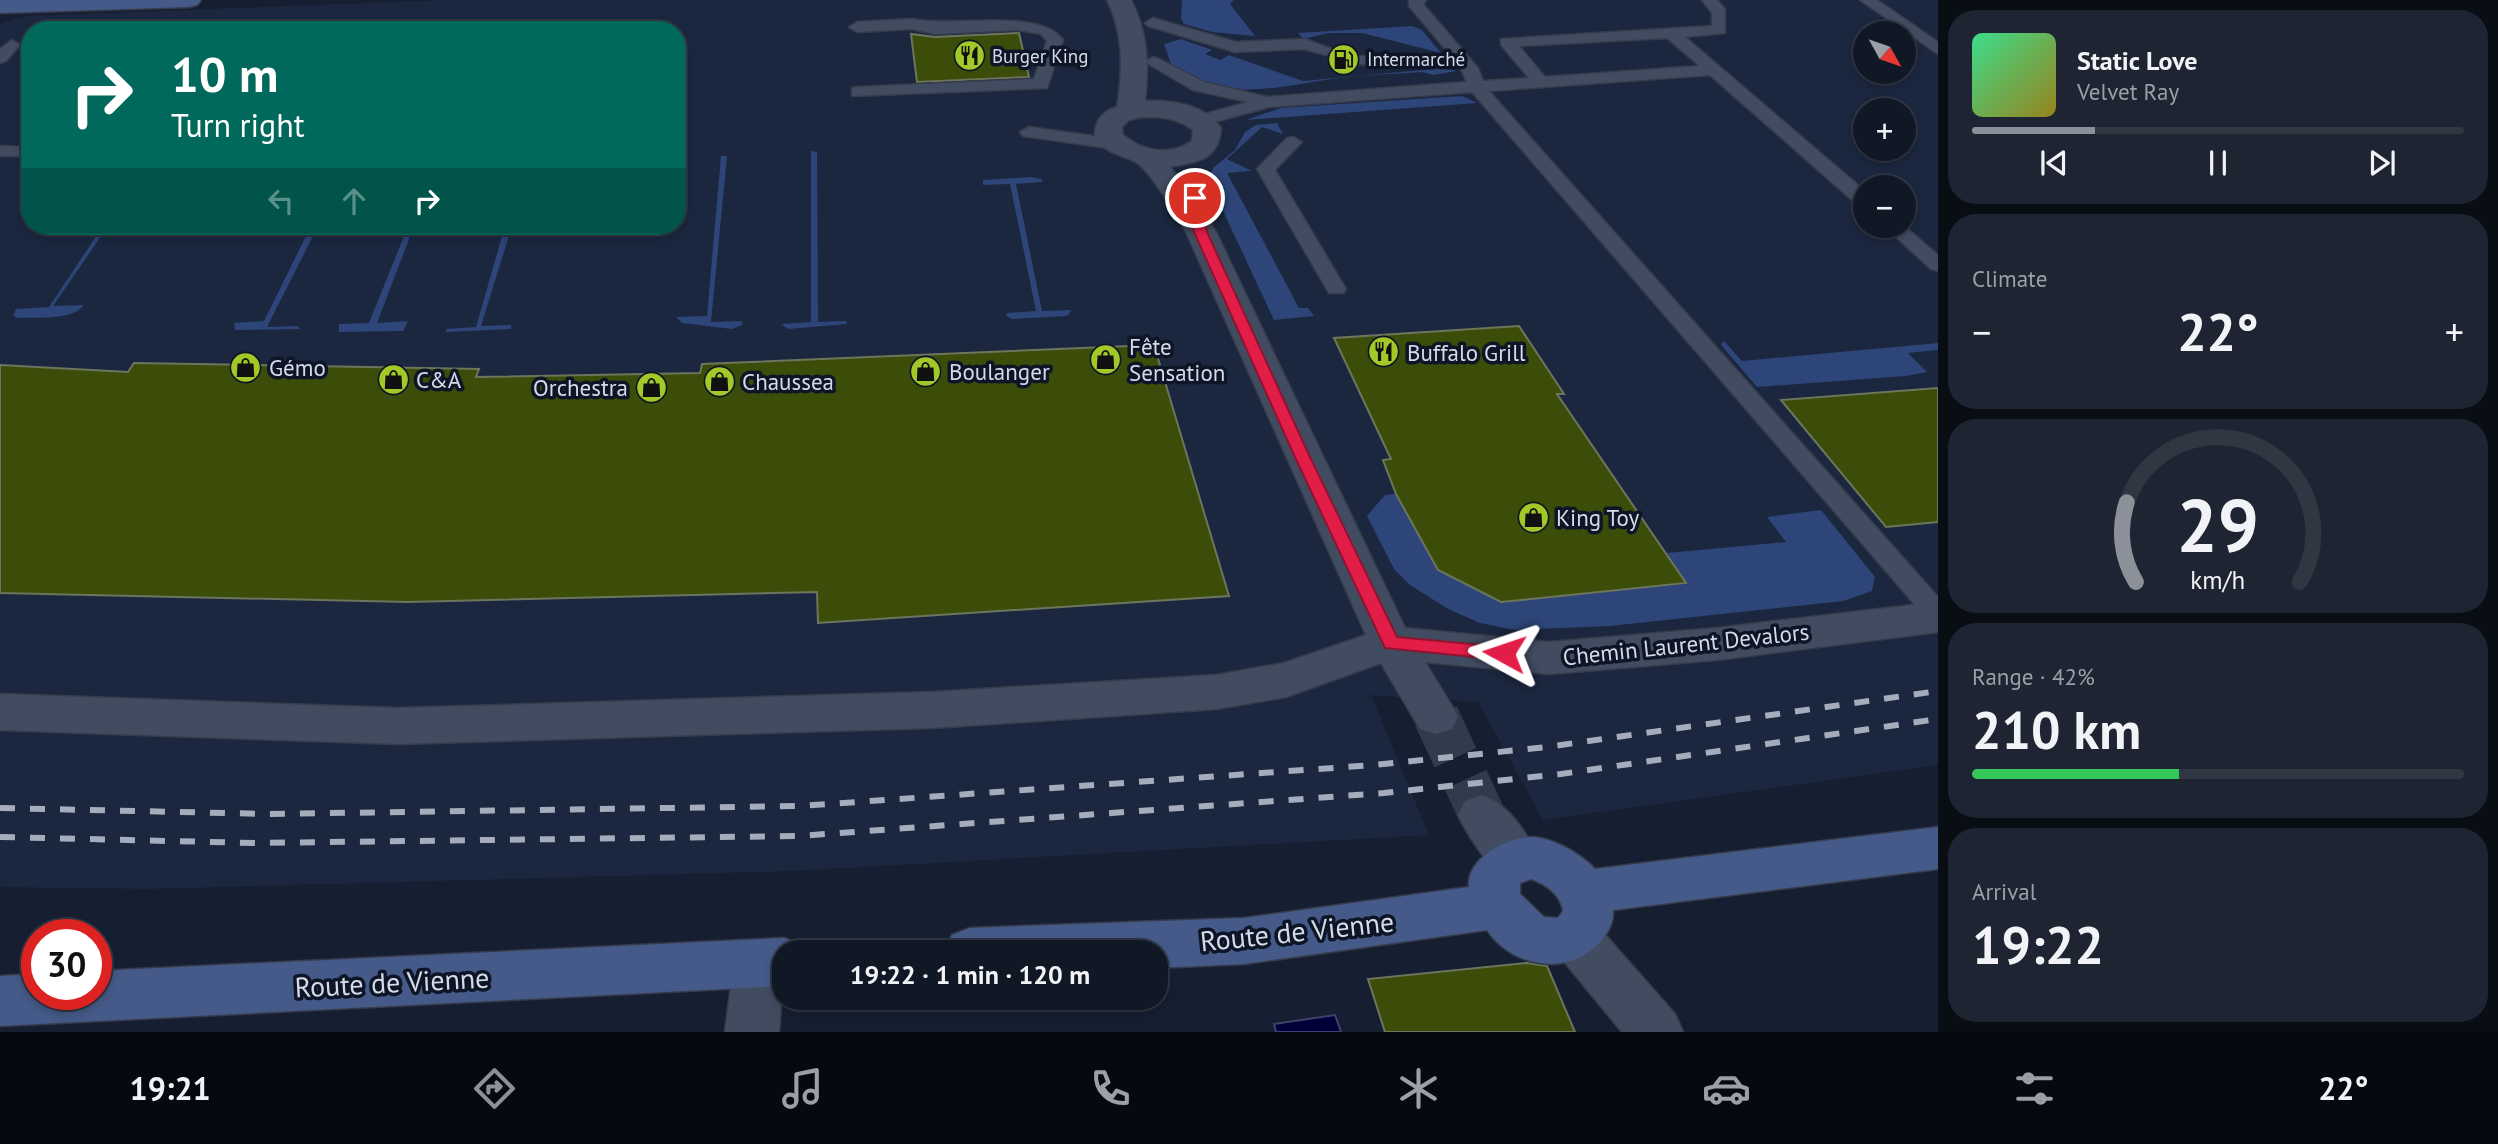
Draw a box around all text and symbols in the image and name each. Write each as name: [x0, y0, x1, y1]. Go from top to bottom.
north arrow: [1853, 21, 1916, 84]
map controls: [1853, 21, 1916, 238]
restaurant icon: Burger King: [952, 39, 986, 73]
text: 10 m: [171, 42, 278, 106]
fuel station icon: Intermarché: [1327, 42, 1361, 76]
place label: Burger King: [992, 44, 1088, 68]
text: Static Love: [2077, 44, 2198, 77]
place label: Intermarché: [1367, 47, 1465, 71]
icon: right: [56, 49, 147, 140]
text: Velvet Ray: [2077, 77, 2179, 106]
button: +: [1853, 98, 1916, 161]
text: Turn right: [171, 104, 305, 146]
icon: previous: [2035, 144, 2073, 182]
icon: pause: [2199, 144, 2237, 182]
icon: next: [2363, 144, 2401, 182]
pin: [1165, 168, 1225, 228]
button: −: [1853, 175, 1916, 238]
icon: arrive: [1176, 179, 1214, 217]
icon: left: [262, 182, 300, 220]
icon: ahead: [335, 182, 373, 220]
icon: right: [408, 182, 446, 220]
text: Climate: [1972, 264, 2047, 293]
text: 22°: [2177, 298, 2259, 365]
text: −: [1972, 307, 1991, 356]
text: +: [2445, 307, 2464, 356]
place label: Fête Sensation: [1129, 332, 1225, 387]
restaurant icon: Buffalo Grill: [1367, 335, 1401, 369]
place label: Buffalo Grill: [1407, 338, 1526, 367]
shop icon: Fête Sensation: [1089, 342, 1123, 376]
shop icon: Gémo: [229, 350, 263, 384]
place label: Gémo: [269, 353, 326, 382]
shop icon: Boulanger: [909, 354, 943, 388]
place label: Boulanger: [949, 357, 1050, 386]
shop icon: C&A: [376, 362, 410, 396]
shop icon: Chaussea: [702, 364, 736, 398]
place label: C&A: [416, 365, 462, 394]
place label: Chaussea: [742, 367, 834, 396]
shop icon: Orchestra: [634, 370, 668, 404]
place label: Orchestra: [533, 373, 628, 402]
text: 29: [2177, 478, 2259, 572]
shop icon: King Toy: [1516, 500, 1550, 534]
place label: King Toy: [1556, 503, 1639, 532]
text: km/h: [2191, 564, 2245, 596]
position arrow: [1467, 616, 1541, 690]
street label: Chemin Laurent Devalors: [1561, 617, 1811, 671]
text: Range · 42%: [1972, 662, 2095, 691]
text: 210 km: [1972, 696, 2141, 763]
text: Arrival: [1972, 877, 2036, 906]
street label: Route de Vienne: [1198, 902, 1396, 960]
text: 19:22: [1972, 911, 2104, 978]
speed limit sign: 30: [21, 919, 112, 1010]
street label: Route de Vienne: [294, 958, 490, 1006]
text: 19:22 · 1 min · 120 m: [850, 958, 1090, 991]
icon: directions: [470, 1064, 519, 1113]
icon: music: [778, 1064, 827, 1113]
icon: phone: [1086, 1064, 1135, 1113]
icon: climate: [1394, 1064, 1443, 1113]
icon: car: [1702, 1064, 1751, 1113]
icon: filters: [2010, 1064, 2059, 1113]
text: 19:21: [130, 1067, 211, 1109]
text: 22°: [2318, 1067, 2368, 1109]

